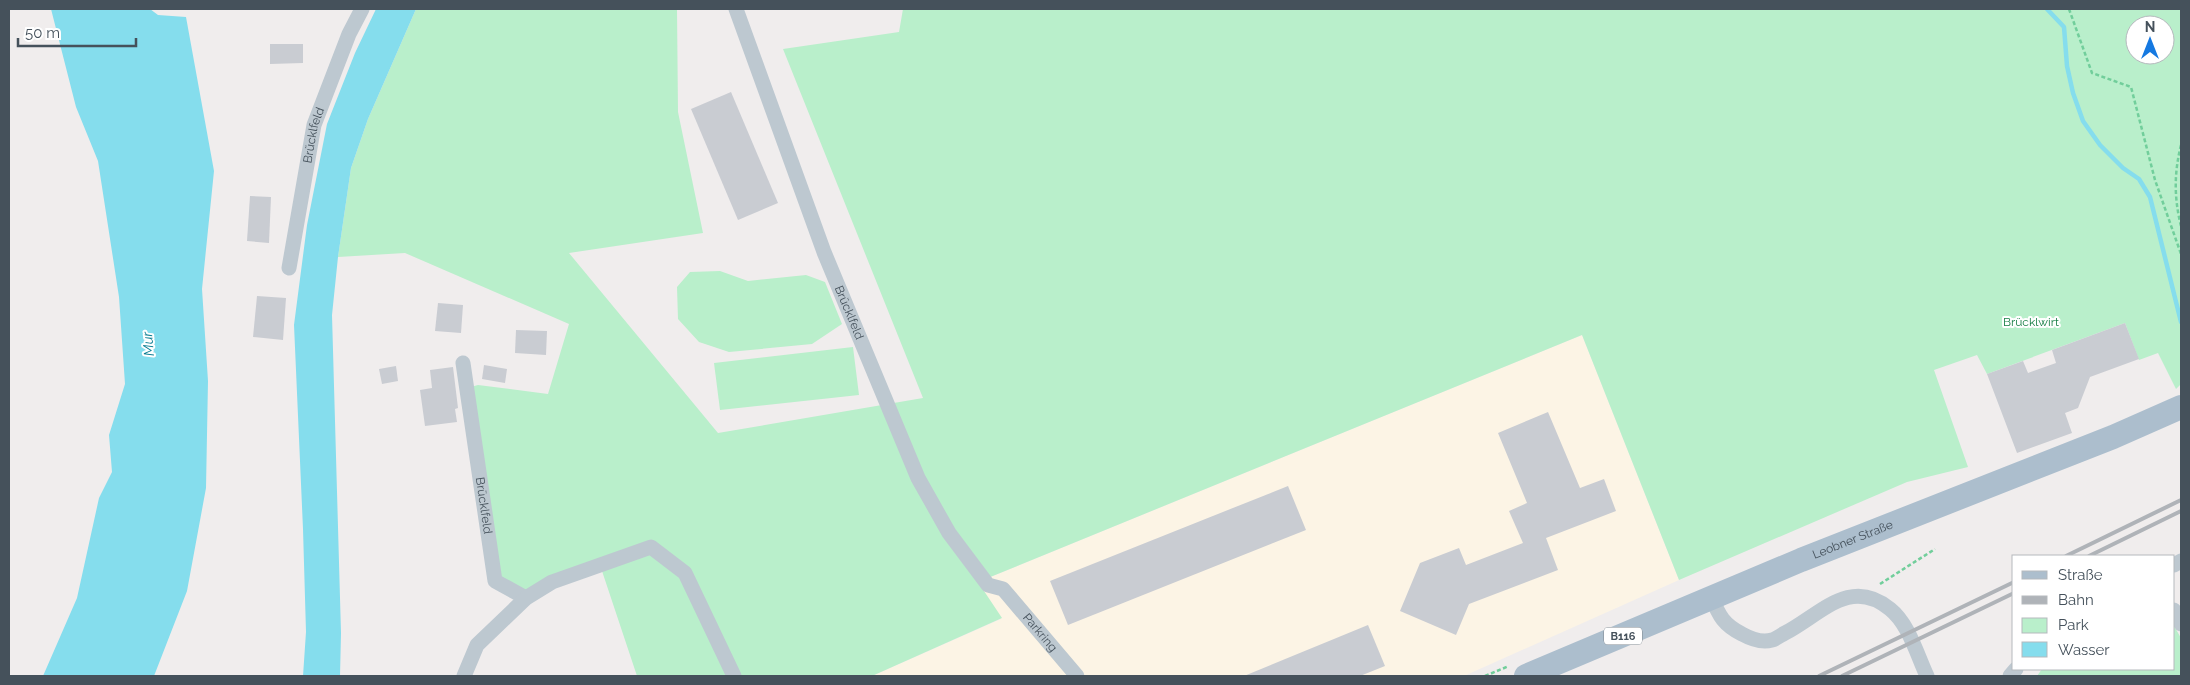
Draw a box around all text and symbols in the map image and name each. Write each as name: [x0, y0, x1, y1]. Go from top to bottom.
scale bar: [18, 15, 135, 47]
north arrow: [2125, 15, 2175, 65]
text: N: [2145, 19, 2155, 35]
text: 50 m: [25, 24, 60, 42]
street label: Brücklfeld: [300, 105, 327, 164]
street label: Brücklfeld: [832, 283, 867, 342]
park label: Brücklwirt: [2003, 315, 2059, 329]
water label: Mur: [139, 330, 157, 357]
street label: Brücklfeld: [473, 476, 495, 535]
street label: Leobner Straße: [1810, 518, 1895, 562]
legend: [2012, 555, 2175, 670]
text: Straße: [2058, 566, 2103, 584]
text: Bahn: [2058, 591, 2094, 609]
street label: Parkring: [1020, 611, 1060, 654]
text: Park: [2058, 616, 2089, 634]
road number: B116: [1604, 628, 1642, 644]
text: Wasser: [2058, 641, 2110, 659]

